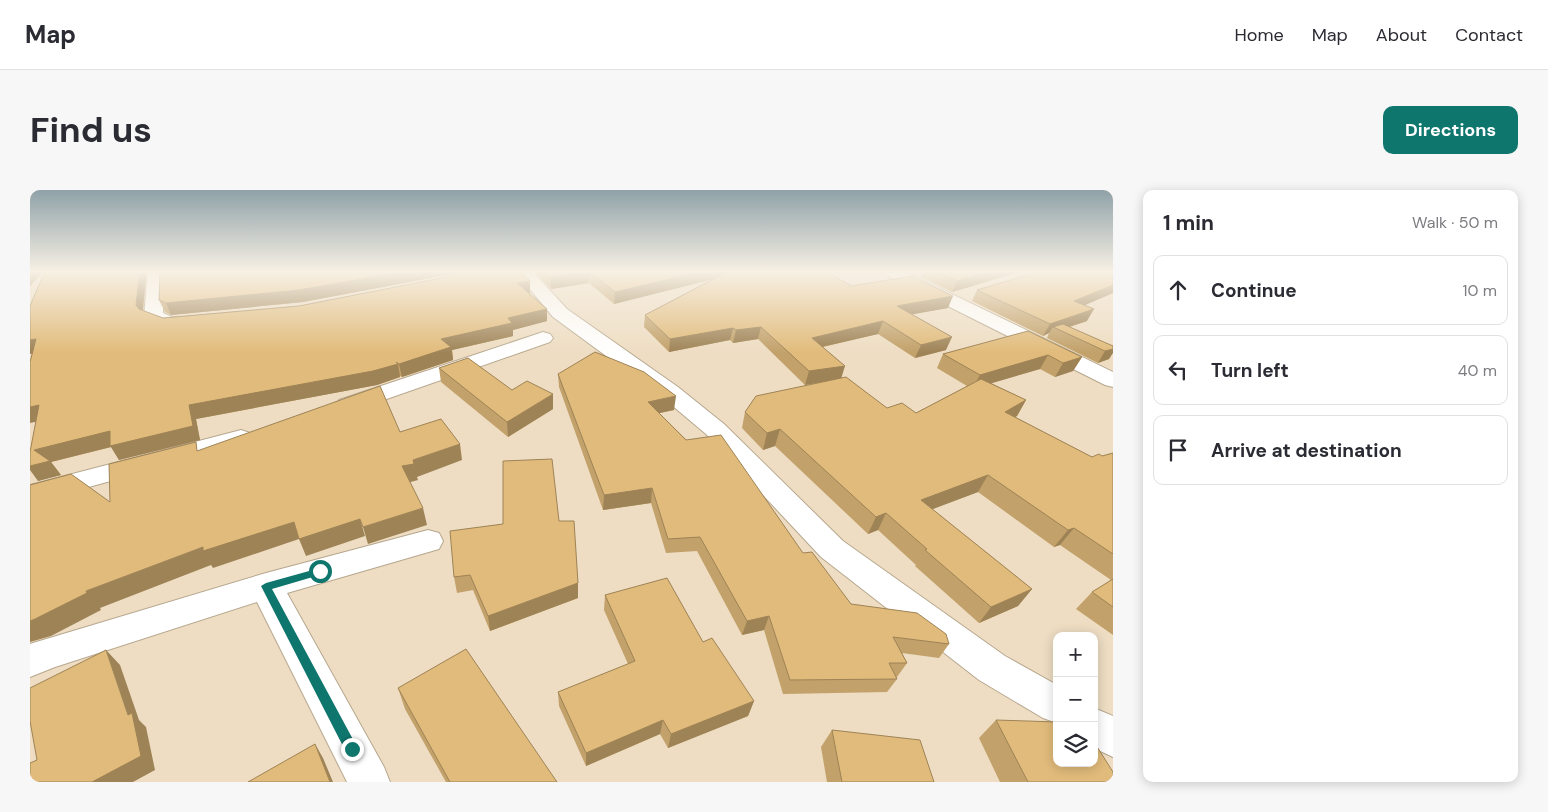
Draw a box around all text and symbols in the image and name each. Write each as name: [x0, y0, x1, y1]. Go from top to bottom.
text: Map: [25, 19, 76, 50]
text: Home: [1234, 23, 1284, 47]
text: Map: [1312, 23, 1348, 47]
text: About: [1376, 23, 1427, 47]
text: Contact: [1455, 23, 1523, 47]
button: Directions: [1383, 106, 1518, 154]
text: Find us: [30, 107, 152, 153]
text: 1 min: [1163, 209, 1214, 237]
text: Walk · 50 m: [1412, 212, 1498, 233]
icon: ahead: [1164, 276, 1192, 304]
text: Continue: [1211, 278, 1297, 303]
text: 10 m: [1463, 280, 1497, 301]
icon: left: [1164, 356, 1192, 384]
text: Turn left: [1211, 358, 1289, 383]
text: 40 m: [1458, 360, 1497, 381]
icon: arrive: [1164, 436, 1192, 464]
text: Arrive at destination: [1211, 438, 1402, 463]
route start: [309, 560, 332, 583]
map controls: [1053, 632, 1098, 767]
button: +: [1053, 632, 1098, 677]
button: −: [1053, 677, 1098, 722]
button: layers: [1053, 722, 1098, 767]
route end: [341, 738, 364, 761]

